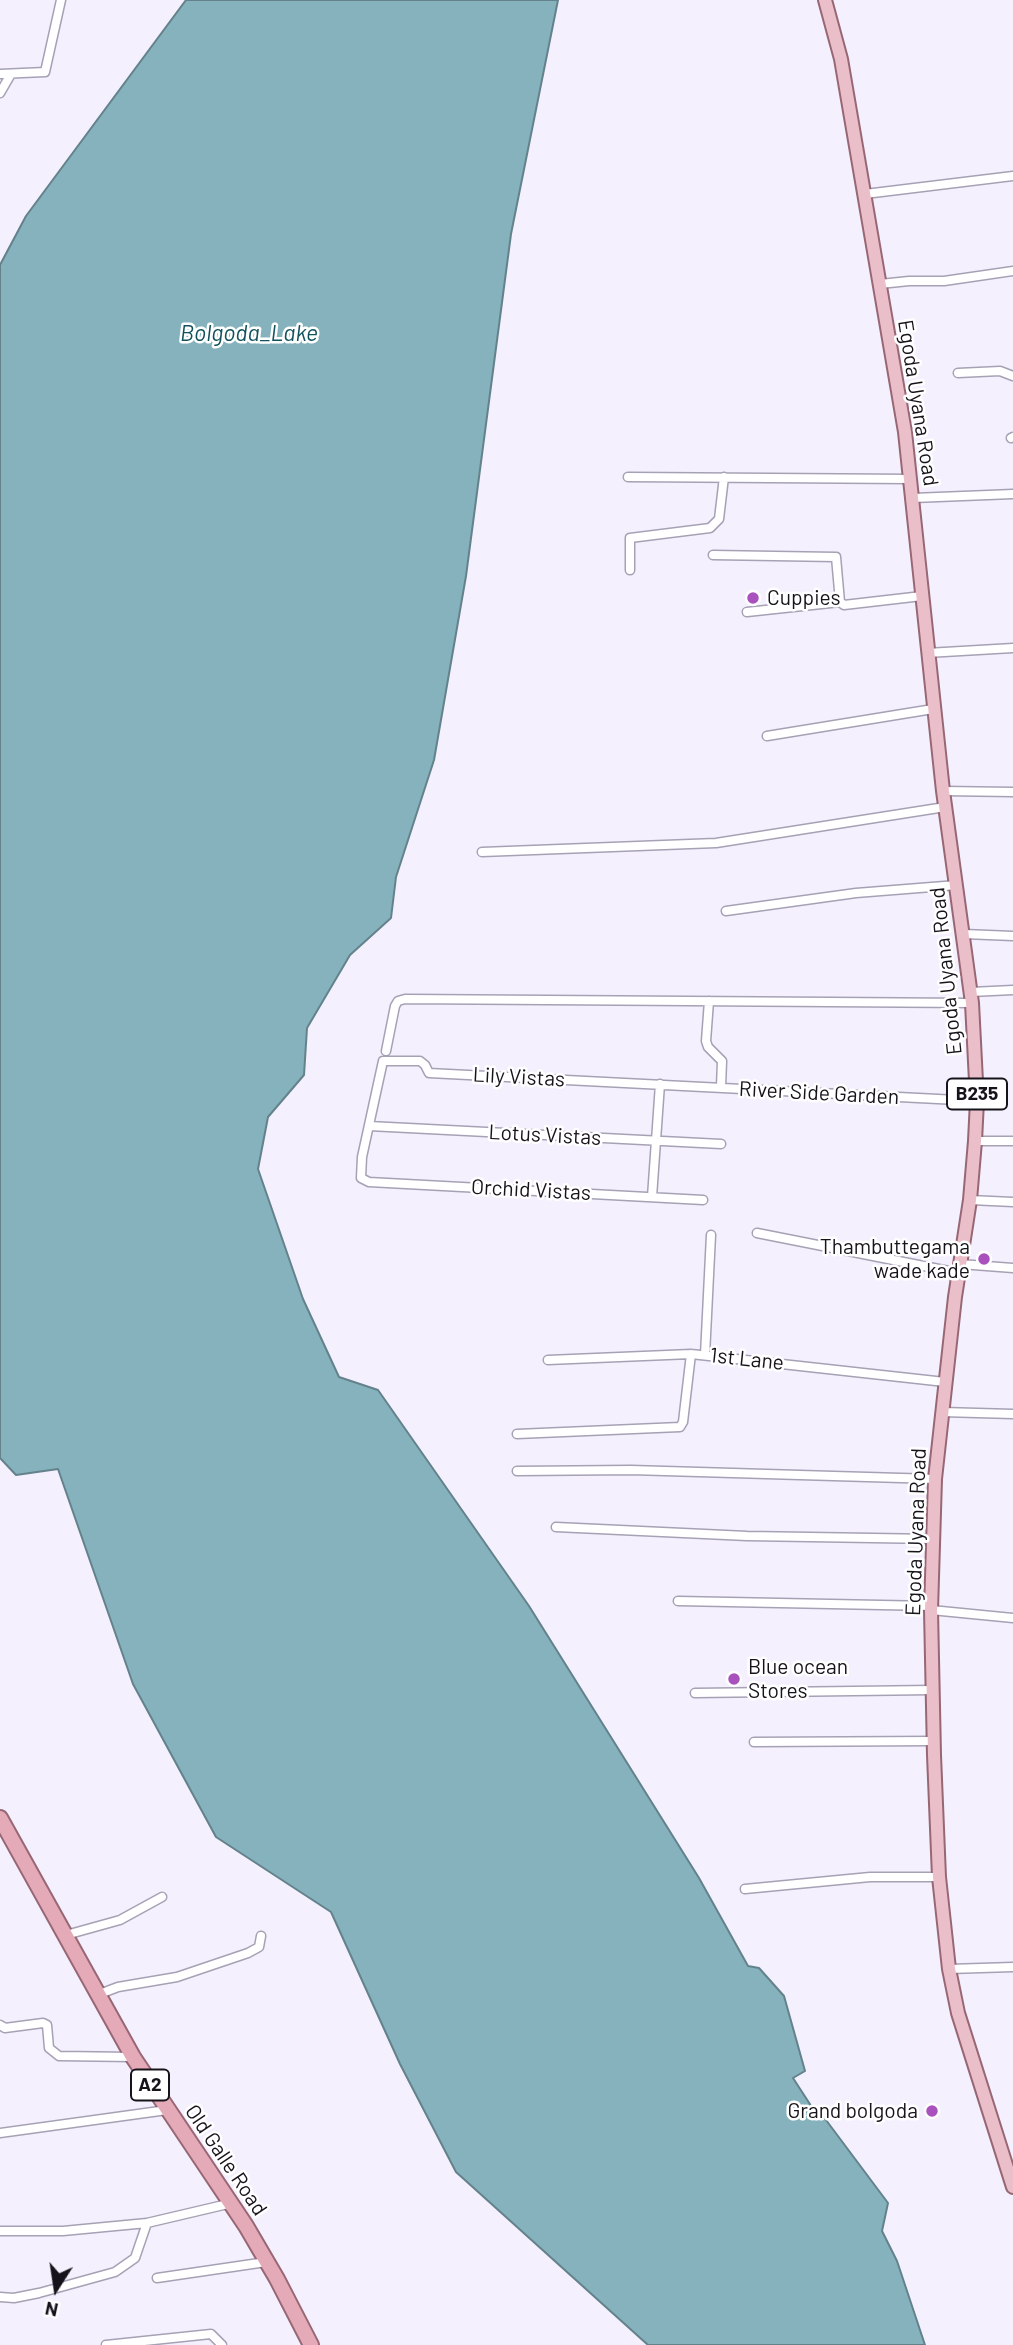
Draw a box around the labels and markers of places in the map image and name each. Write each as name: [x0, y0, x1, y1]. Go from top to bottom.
place label: Cuppies: [767, 585, 841, 611]
marker: Cuppies: [745, 590, 761, 606]
place label: Thambuttegama wade kade: [820, 1234, 970, 1284]
marker: Thambuttegama wade kade: [976, 1251, 992, 1267]
place label: Blue ocean Stores: [748, 1654, 848, 1704]
marker: Blue ocean Stores: [726, 1671, 742, 1687]
place label: Grand bolgoda: [787, 2098, 918, 2124]
marker: Grand bolgoda: [924, 2103, 940, 2119]

